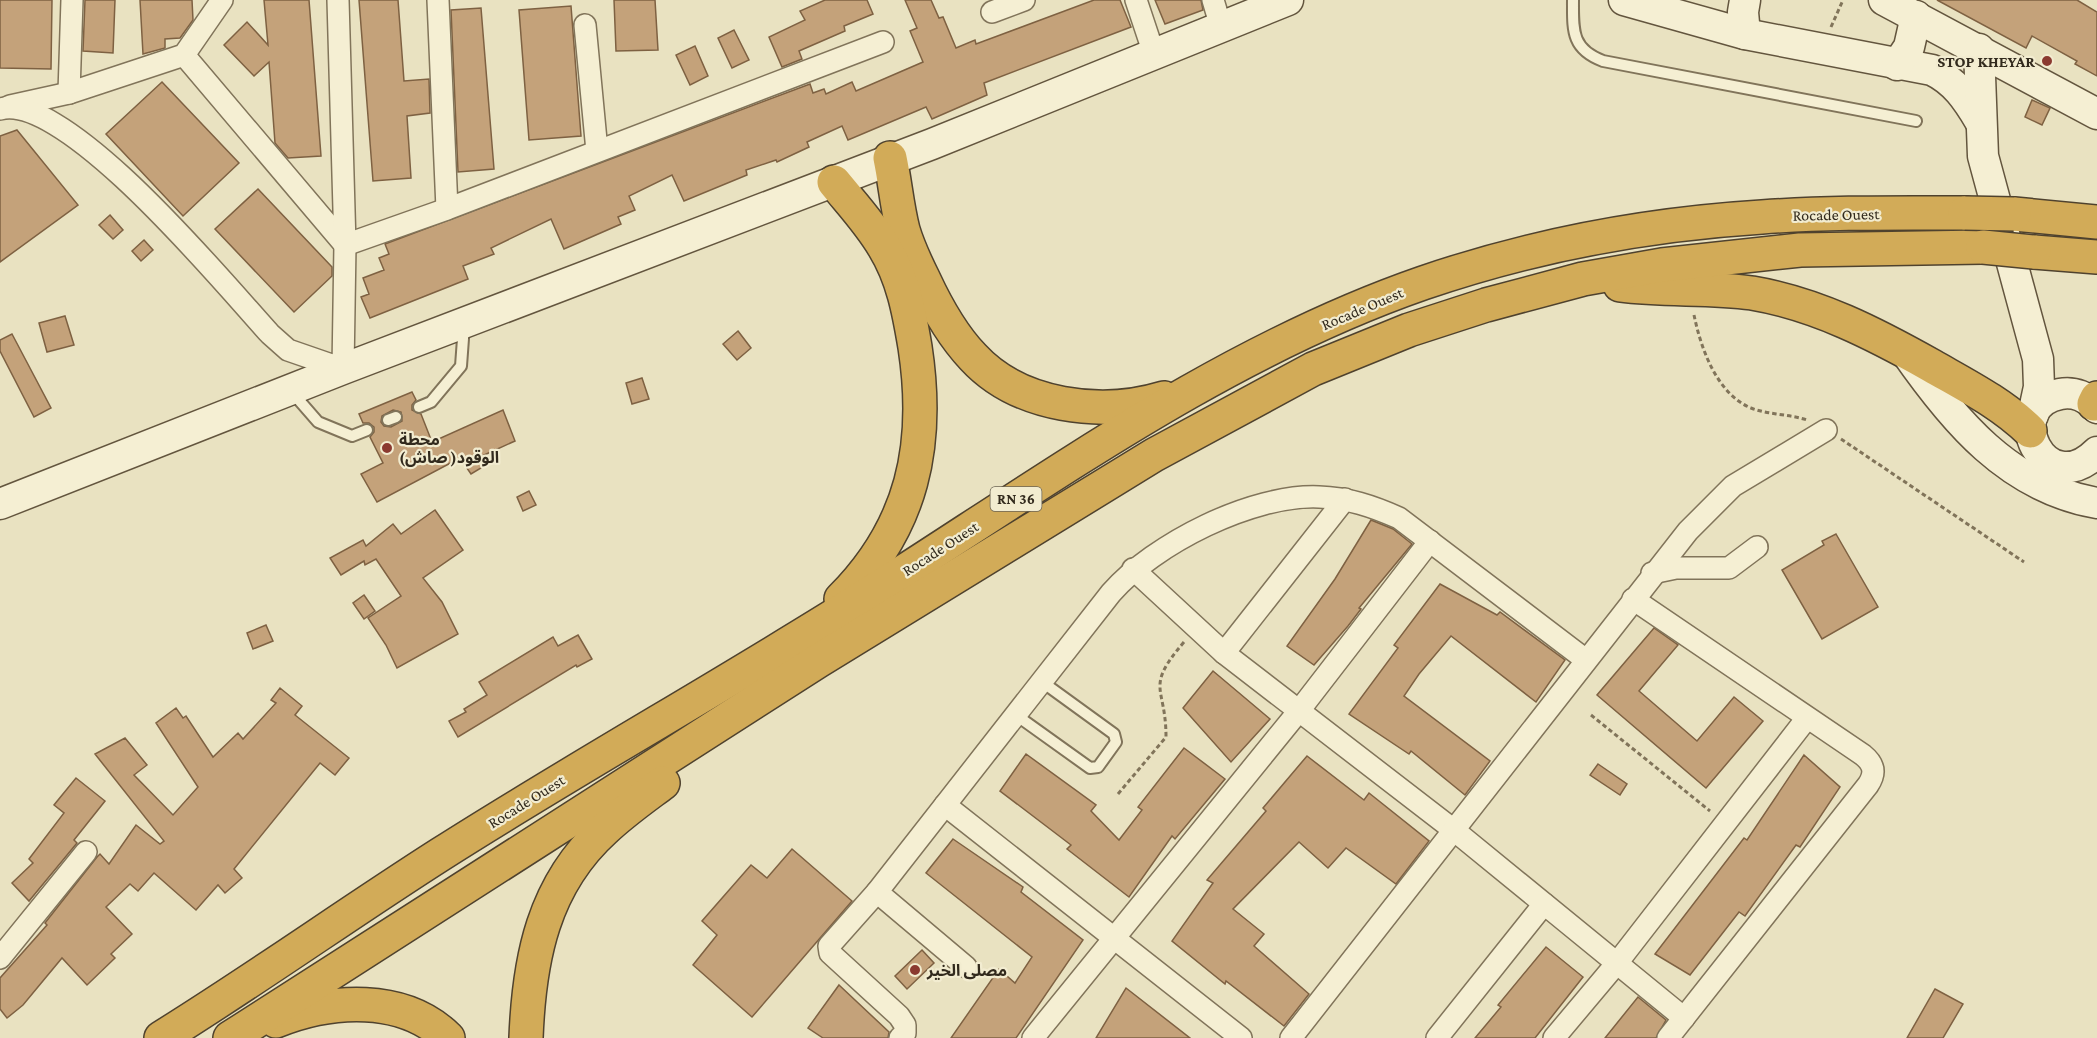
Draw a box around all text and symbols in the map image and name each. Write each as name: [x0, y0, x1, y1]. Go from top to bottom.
place label: STOP KHEYAR: [1937, 53, 2035, 70]
marker: STOP KHEYAR: [2040, 54, 2054, 68]
street label: Rocade Ouest: [1792, 205, 1880, 224]
street label: Rocade Ouest: [1319, 283, 1406, 333]
place label: محطة الوقود( صاش): [399, 431, 499, 467]
marker: محطة الوقود( صاش): [380, 441, 394, 455]
road number: RN 36: [990, 487, 1042, 511]
street label: Rocade Ouest: [899, 517, 982, 579]
street label: Rocade Ouest: [485, 771, 568, 832]
place label: مصلى الخير: [926, 962, 1007, 980]
marker: مصلى الخير: [908, 963, 922, 977]

